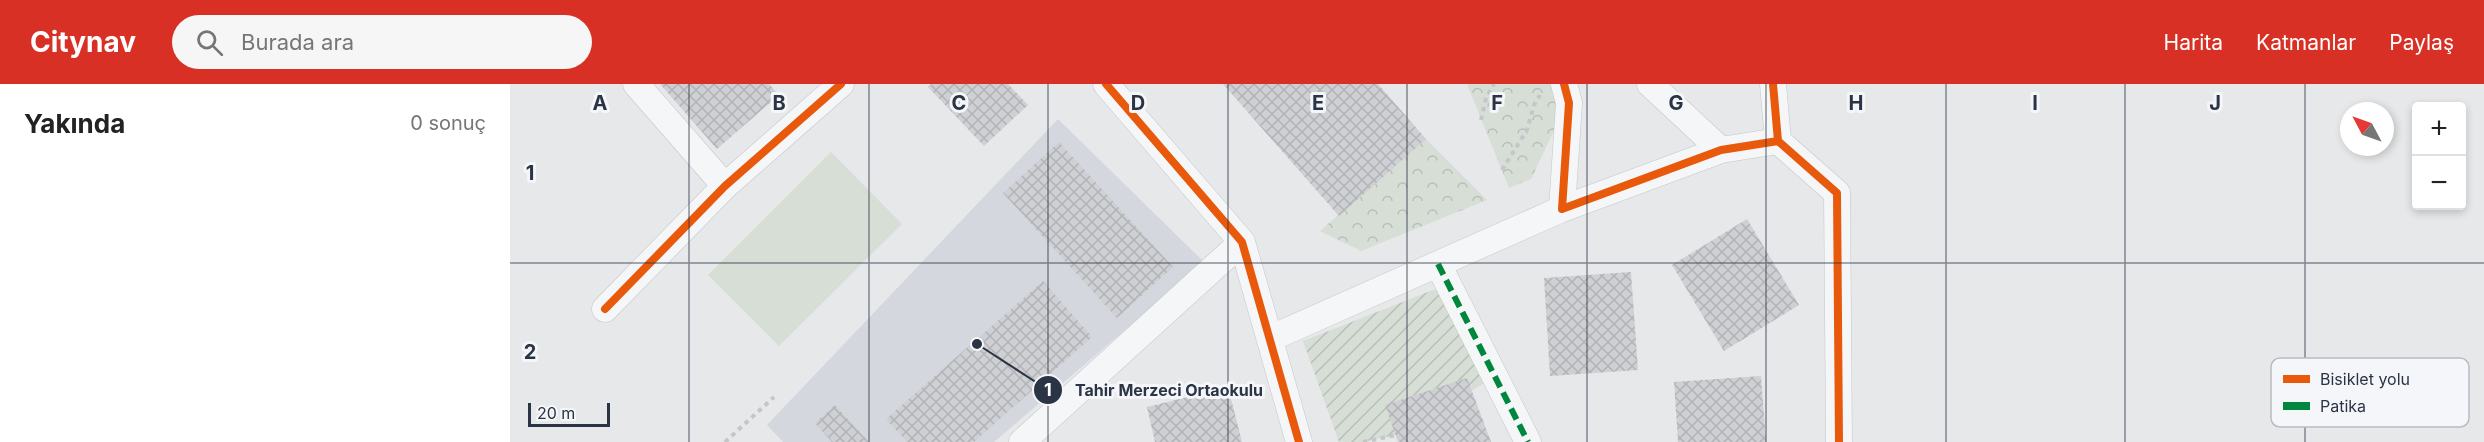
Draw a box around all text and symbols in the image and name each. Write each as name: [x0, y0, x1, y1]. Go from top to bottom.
search box: [172, 15, 592, 69]
text: Citynav: [30, 25, 136, 59]
icon: search: [193, 26, 226, 59]
text: Burada ara: [241, 29, 354, 55]
text: Harita: [2164, 30, 2223, 55]
text: Katmanlar: [2256, 30, 2356, 55]
text: Paylaş: [2389, 30, 2454, 55]
text: A: [593, 91, 608, 115]
text: B: [772, 91, 786, 115]
text: C: [952, 91, 966, 115]
text: D: [1131, 91, 1145, 115]
text: E: [1312, 91, 1324, 115]
text: F: [1491, 91, 1503, 115]
text: G: [1668, 91, 1684, 115]
text: H: [1849, 91, 1863, 115]
text: I: [2032, 91, 2038, 115]
text: J: [2209, 91, 2221, 115]
north arrow: [2340, 102, 2394, 156]
map controls: [2412, 102, 2466, 210]
button: +: [2412, 102, 2466, 156]
text: Yakında: [24, 108, 125, 139]
text: 0 sonuç: [410, 111, 486, 135]
button: −: [2412, 156, 2466, 210]
text: 1: [526, 161, 534, 185]
text: 2: [524, 340, 536, 364]
legend: [2271, 358, 2469, 427]
text: Bisiklet yolu: [2320, 369, 2410, 389]
callout: Tahir Merzeci Ortaokulu: [1033, 373, 1275, 407]
text: 1: [1044, 379, 1052, 400]
text: Tahir Merzeci Ortaokulu: [1075, 380, 1263, 400]
text: Patika: [2320, 396, 2366, 416]
scale bar: [528, 400, 610, 428]
text: 20 m: [537, 403, 575, 423]

